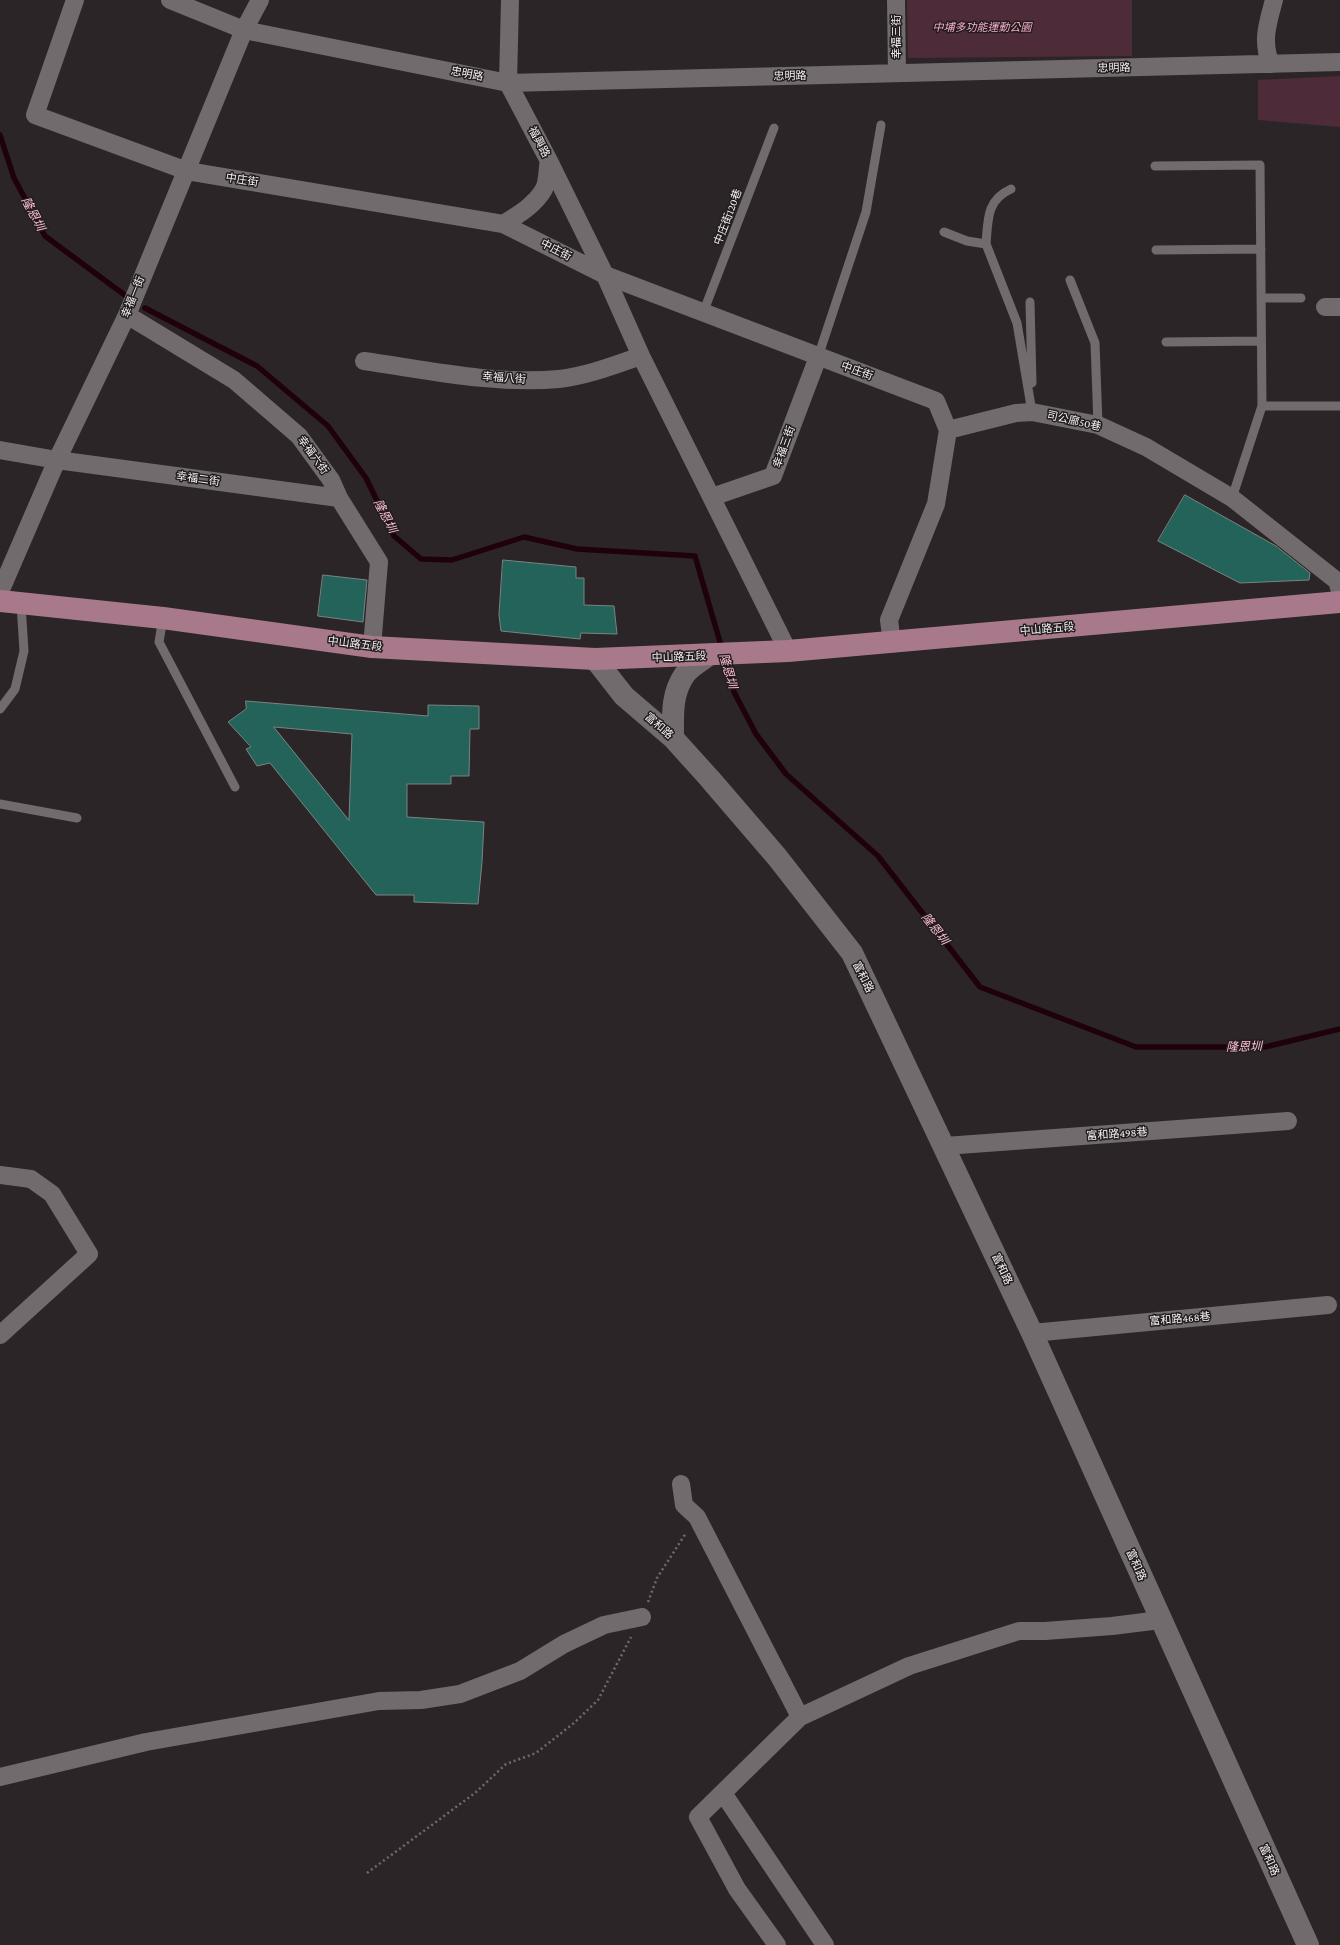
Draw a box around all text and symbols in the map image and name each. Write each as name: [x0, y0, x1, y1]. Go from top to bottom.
street label: 幸福三街: [890, 15, 904, 59]
park label: 中埔多功能運動公園: [933, 21, 1031, 35]
street label: 忠明路: [1097, 61, 1131, 75]
street label: 忠明路: [450, 64, 484, 84]
street label: 忠明路: [773, 69, 807, 83]
street label: 福興路: [525, 124, 553, 160]
street label: 中庄街: [225, 171, 259, 189]
street label: 中庄街120巷: [711, 187, 745, 247]
water label: 隆恩圳: [18, 195, 48, 233]
street label: 中庄街: [538, 237, 574, 263]
street label: 幸福一街: [119, 274, 147, 320]
street label: 中庄街: [839, 359, 875, 383]
street label: 幸福八街: [482, 370, 526, 386]
street label: 司公廍50巷: [1046, 408, 1102, 434]
street label: 幸福三街: [770, 424, 798, 470]
street label: 幸福六街: [295, 433, 331, 477]
street label: 幸福二街: [175, 469, 221, 489]
water label: 隆恩圳: [370, 497, 400, 535]
street label: 中山路五段: [1019, 620, 1075, 638]
street label: 中山路五段: [327, 634, 383, 654]
street label: 中山路五段: [651, 649, 707, 665]
water label: 隆恩圳: [716, 652, 740, 690]
street label: 富和路: [642, 710, 676, 742]
water label: 隆恩圳: [918, 910, 952, 948]
street label: 富和路: [850, 959, 876, 995]
water label: 隆恩圳: [1226, 1039, 1262, 1055]
street label: 富和路498巷: [1086, 1125, 1148, 1143]
street label: 富和路: [989, 1251, 1015, 1287]
street label: 富和路468巷: [1149, 1310, 1211, 1328]
street label: 富和路: [1123, 1547, 1149, 1583]
street label: 富和路: [1256, 1842, 1282, 1878]

